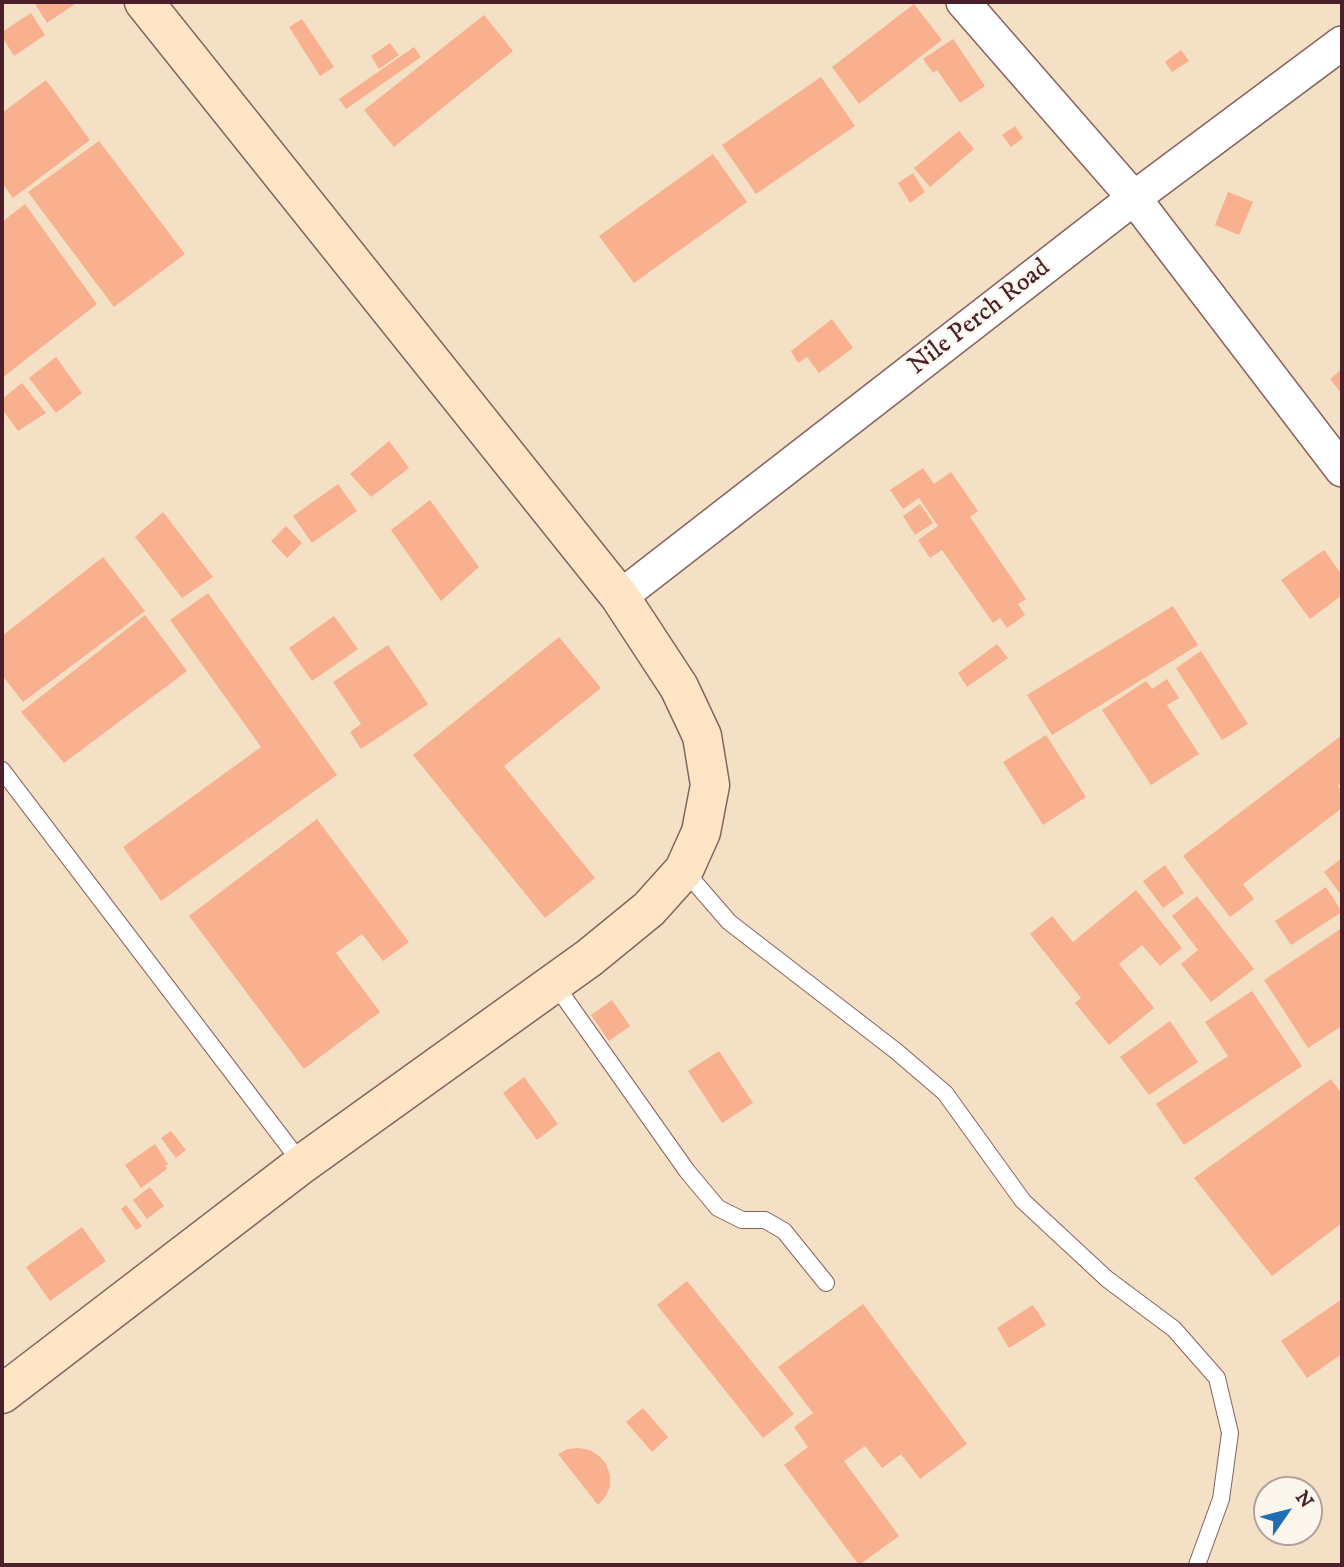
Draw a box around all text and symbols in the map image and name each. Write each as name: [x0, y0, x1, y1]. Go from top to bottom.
street label: Nile Perch Road: [903, 253, 1057, 383]
north arrow: [1253, 1476, 1323, 1546]
text: N: [1290, 1487, 1318, 1513]

